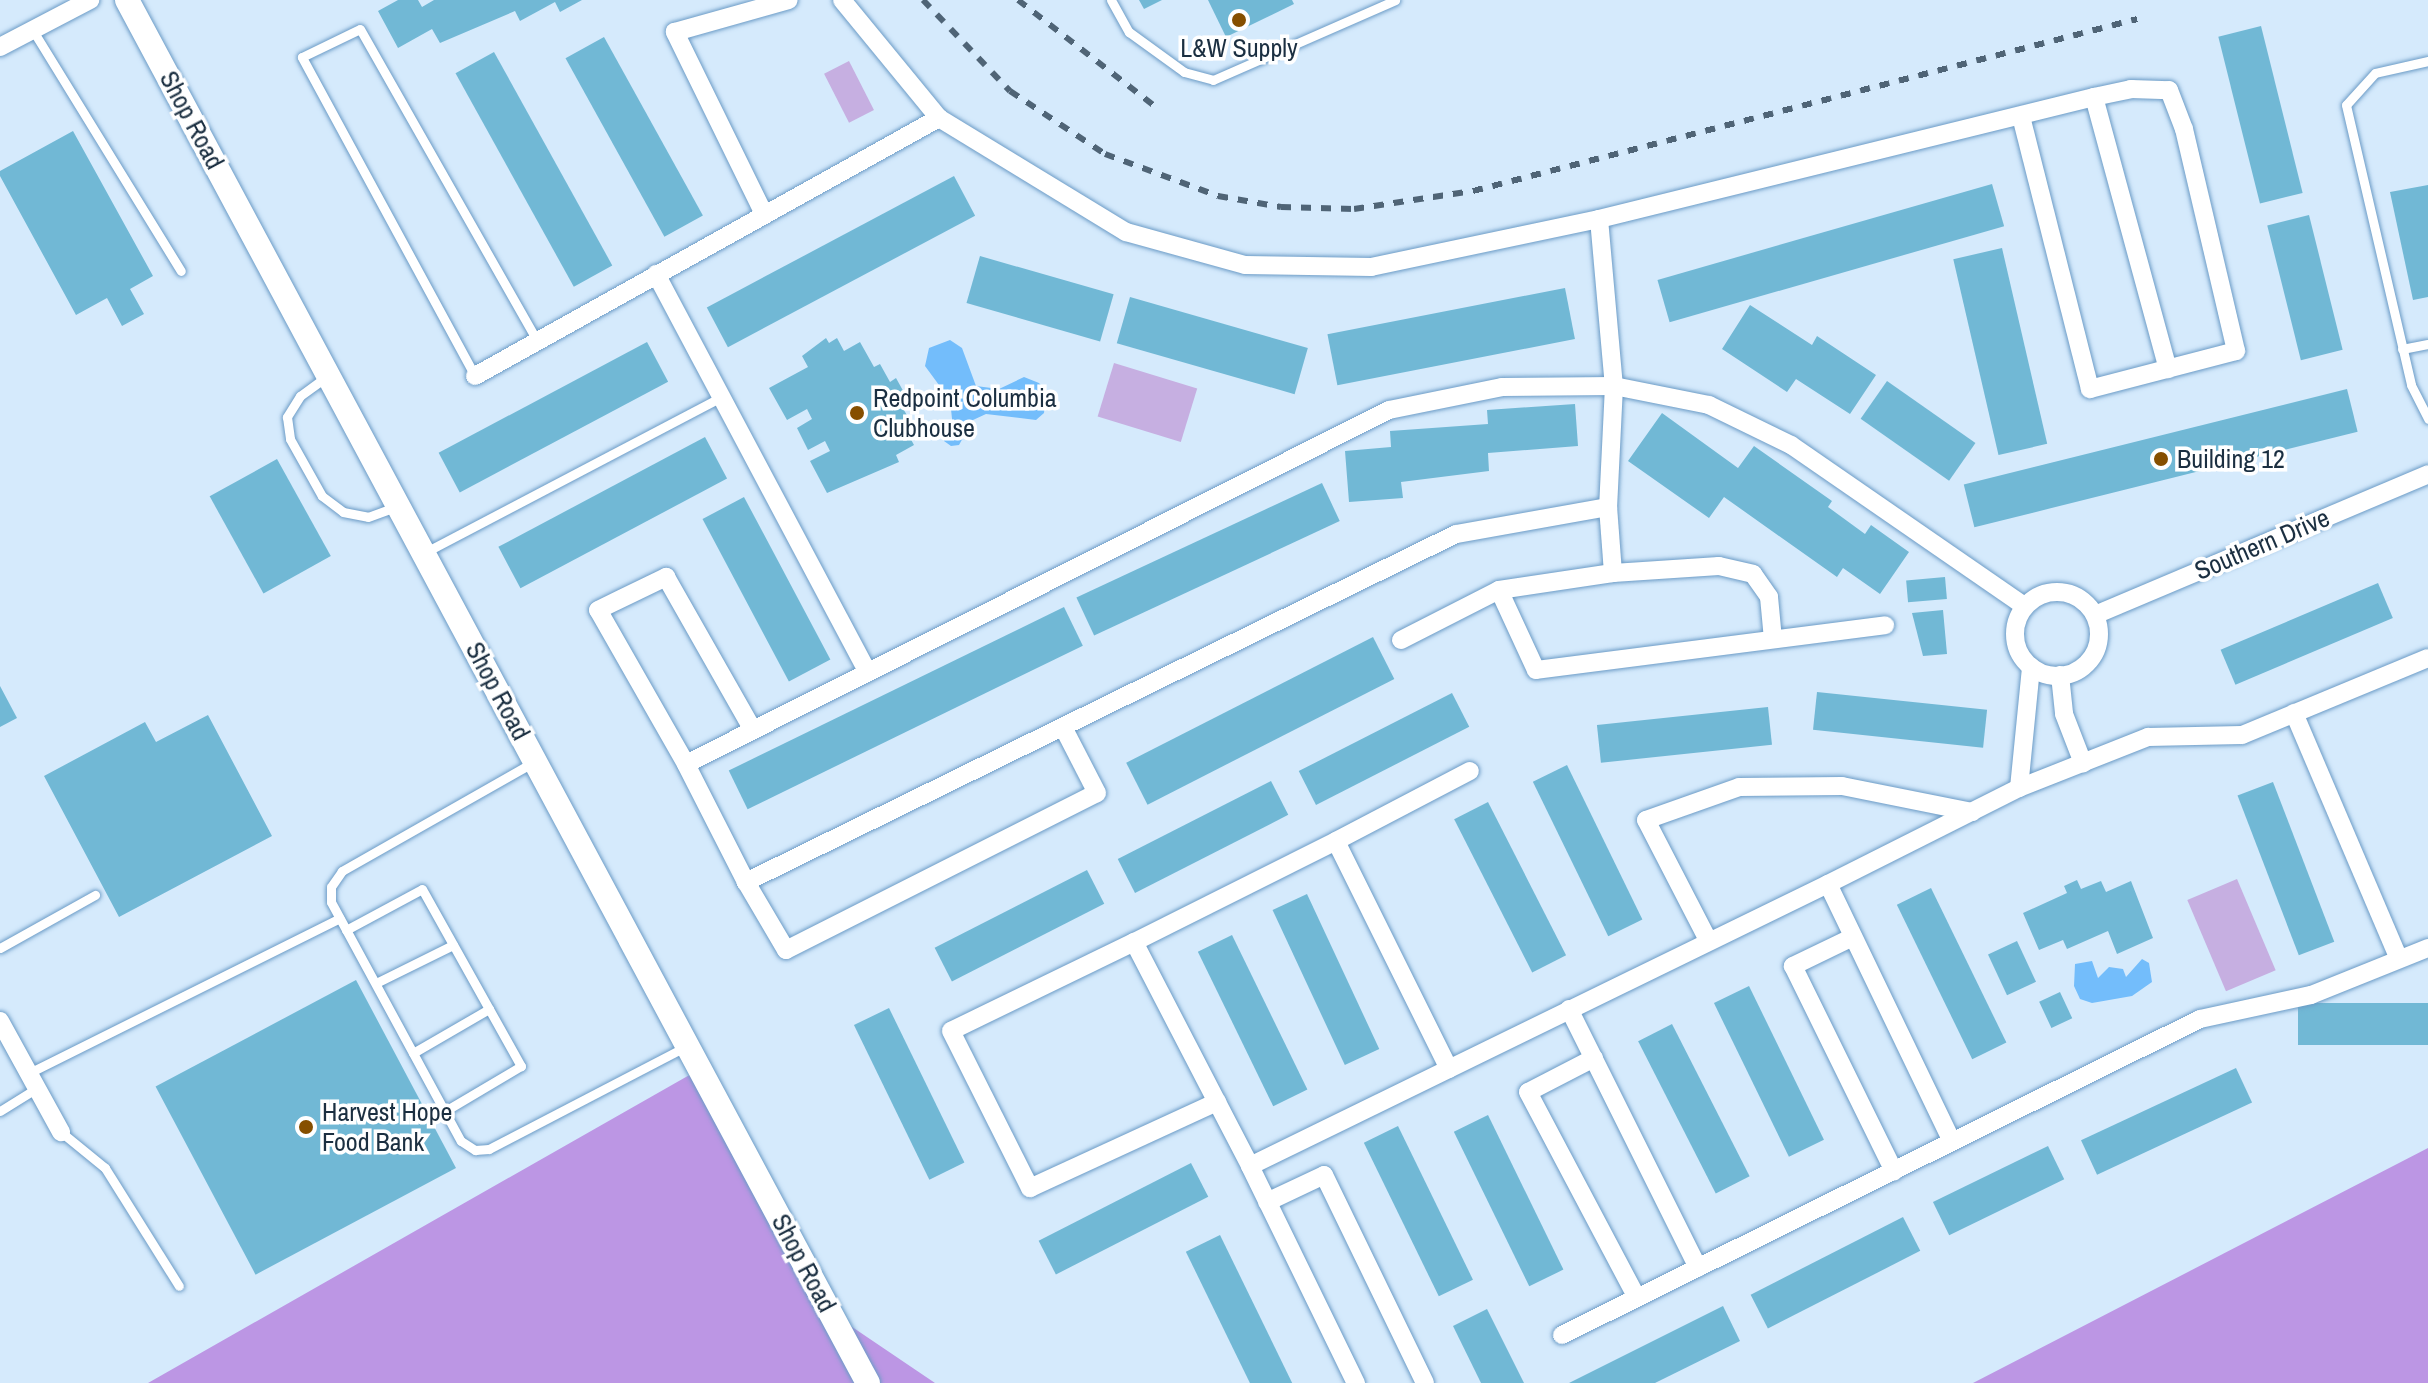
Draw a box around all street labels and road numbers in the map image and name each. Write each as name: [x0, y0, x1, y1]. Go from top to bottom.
street label: Shop Road: [153, 66, 231, 174]
street label: Southern Drive: [2190, 502, 2334, 586]
street label: Shop Road: [459, 637, 537, 745]
street label: Shop Road: [765, 1209, 843, 1317]

